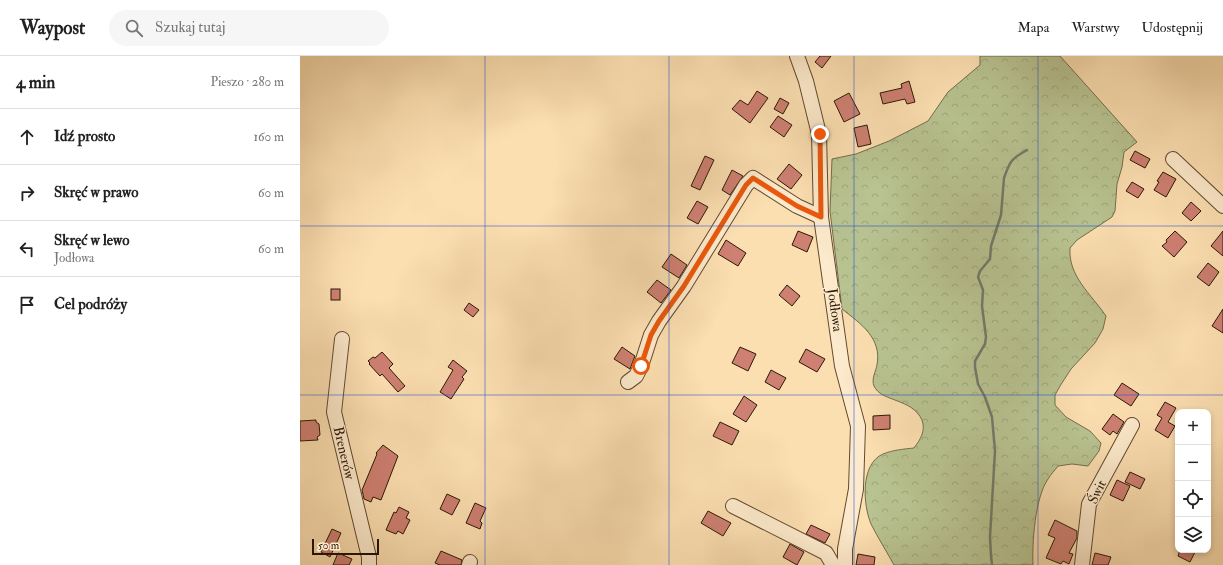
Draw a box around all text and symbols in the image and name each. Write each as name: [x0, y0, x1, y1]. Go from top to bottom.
search box: [109, 10, 389, 46]
text: Waypost: [20, 16, 85, 40]
icon: search: [123, 17, 145, 39]
text: Szukaj tutaj: [155, 18, 225, 37]
text: Mapa: [1017, 19, 1049, 36]
text: Warstwy: [1071, 19, 1120, 36]
text: Udostępnij: [1142, 19, 1203, 36]
text: 4 min: [16, 72, 55, 93]
text: Pieszo · 280 m: [210, 74, 284, 90]
route end: [811, 125, 829, 143]
icon: ahead: [16, 126, 38, 148]
text: Idź prosto: [54, 127, 115, 146]
text: 160 m: [253, 129, 284, 145]
icon: right: [16, 182, 38, 204]
text: Skręć w prawo: [54, 183, 138, 202]
text: 60 m: [258, 185, 284, 201]
text: Skręć w lewo: [54, 231, 129, 250]
icon: left: [16, 238, 38, 260]
text: 60 m: [258, 241, 284, 257]
text: Jodłowa: [54, 250, 94, 266]
street label: Jodłowa: [823, 286, 846, 333]
icon: arrive: [16, 294, 38, 316]
text: Cel podróży: [54, 295, 127, 314]
route start: [632, 357, 650, 375]
map controls: [1175, 409, 1211, 553]
button: +: [1175, 409, 1211, 445]
street label: Brenerów: [330, 425, 358, 481]
button: −: [1175, 445, 1211, 481]
street label: Świt: [1084, 477, 1110, 507]
button: locate: [1175, 481, 1211, 517]
button: layers: [1175, 517, 1211, 553]
scale bar: [312, 537, 379, 556]
text: 50 m: [318, 539, 339, 552]

